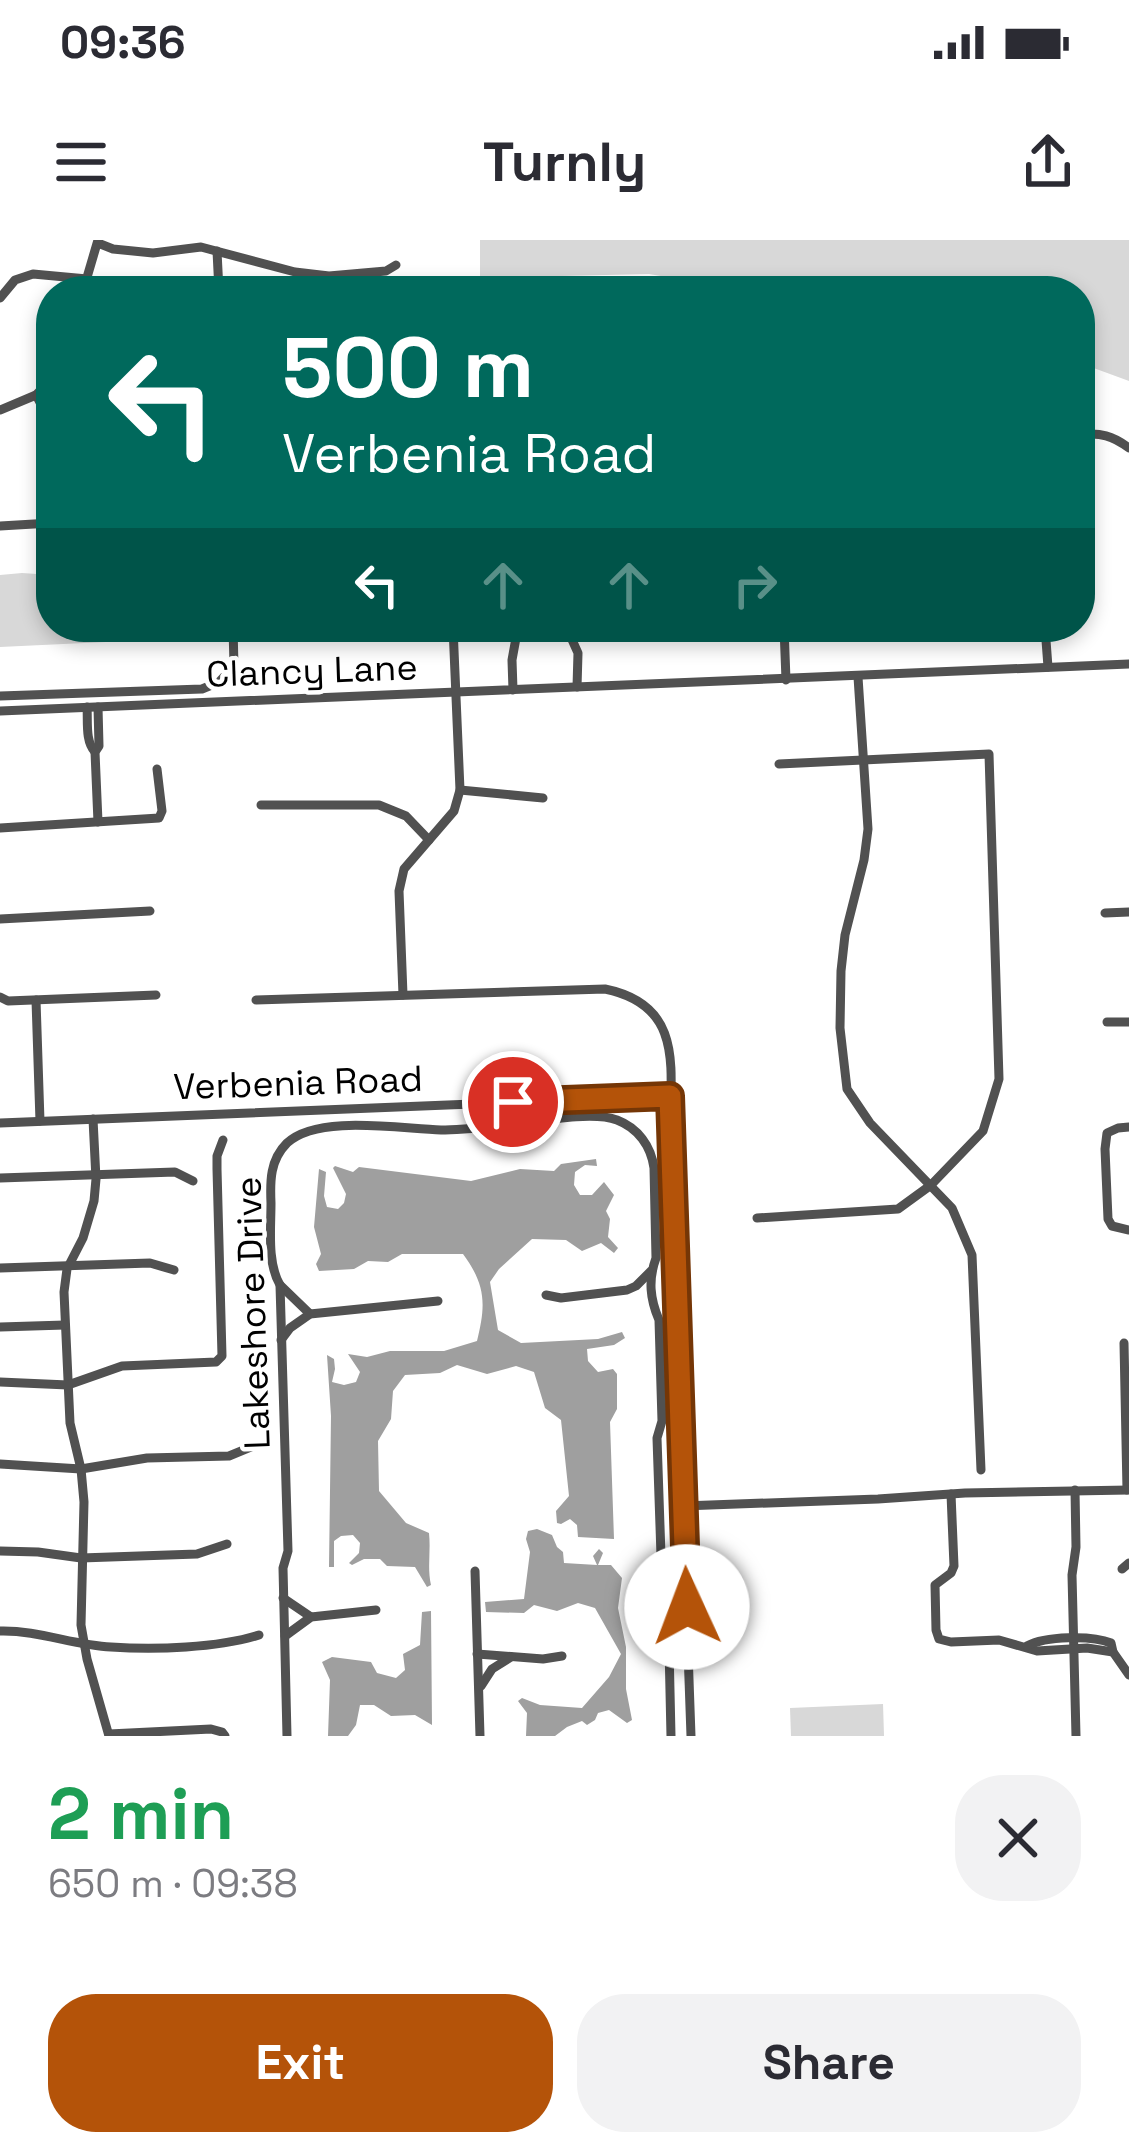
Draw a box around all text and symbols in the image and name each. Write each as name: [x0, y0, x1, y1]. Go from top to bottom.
text: 09:36: [60, 14, 186, 71]
text: Turnly: [483, 128, 646, 197]
icon: menu: [48, 129, 114, 195]
icon: share: [1015, 129, 1081, 195]
text: 500 m: [282, 314, 534, 422]
icon: left: [84, 324, 240, 480]
text: Verbenia Road: [282, 419, 656, 488]
icon: left: [344, 552, 410, 618]
icon: ahead: [470, 552, 536, 618]
icon: ahead: [596, 552, 662, 618]
icon: right: [722, 552, 788, 618]
street label: Clancy Lane: [206, 644, 418, 698]
pin: [462, 1051, 564, 1153]
street label: Verbenia Road: [173, 1056, 423, 1110]
icon: arrive: [480, 1069, 546, 1135]
street label: Lakeshore Drive: [225, 1176, 281, 1450]
position arrow: [624, 1544, 750, 1670]
text: 2 min: [48, 1768, 234, 1860]
button: close: [955, 1775, 1081, 1901]
text: 650 m · 09:38: [48, 1859, 298, 1908]
button: Exit: [48, 1994, 553, 2132]
button: Share: [577, 1994, 1081, 2132]

